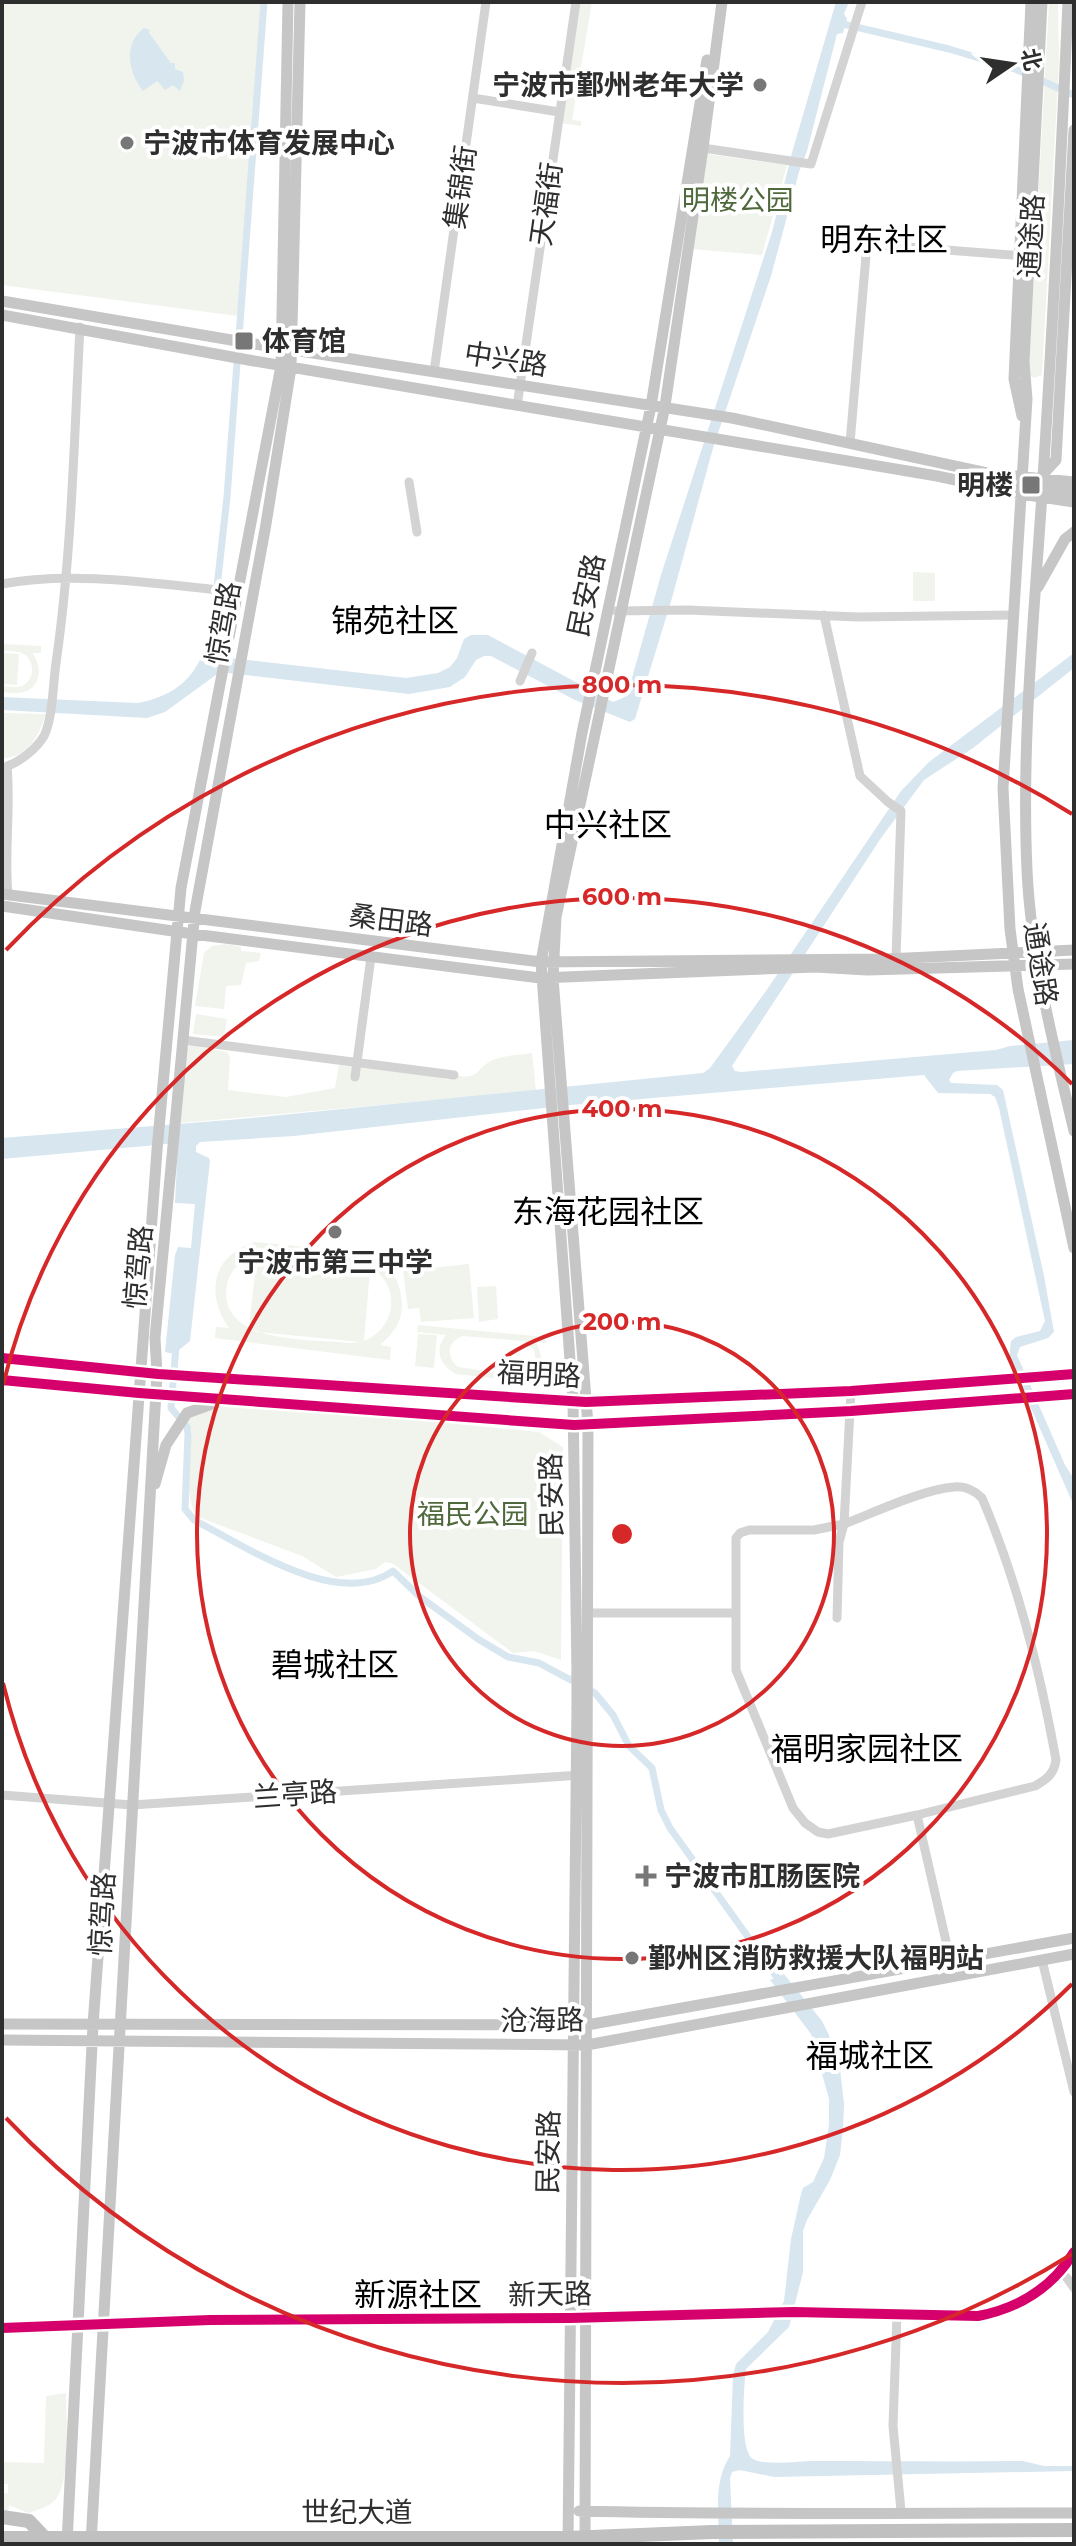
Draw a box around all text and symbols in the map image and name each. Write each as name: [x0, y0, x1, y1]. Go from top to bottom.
north arrow: [972, 24, 1052, 104]
text: 北: [1015, 46, 1047, 73]
place label: 宁波市鄞州老年大学: [492, 68, 744, 102]
marker: 宁波市鄞州老年大学: [751, 76, 769, 94]
place label: 宁波市体育发展中心: [143, 126, 395, 160]
marker: 宁波市体育发展中心: [118, 134, 136, 152]
street label: 集锦街: [437, 143, 483, 231]
street label: 天福街: [523, 160, 569, 248]
park label: 明楼公园: [682, 183, 794, 217]
street label: 通途路: [1012, 193, 1050, 279]
district label: 明东社区: [820, 220, 948, 259]
place label: 体育馆: [262, 324, 346, 358]
marker: 体育馆: [233, 330, 255, 352]
street label: 中兴路: [462, 336, 550, 382]
place label: 明楼: [957, 468, 1013, 502]
marker: 明楼: [1020, 474, 1042, 496]
street label: 民安路: [561, 550, 611, 640]
street label: 惊驾路: [199, 579, 247, 667]
district label: 锦苑社区: [331, 601, 459, 640]
text: 800 m: [582, 670, 662, 699]
district label: 中兴社区: [544, 805, 672, 844]
text: 600 m: [582, 882, 662, 911]
street label: 桑田路: [347, 898, 435, 942]
street label: 通途路: [1018, 920, 1064, 1008]
text: 400 m: [581, 1094, 663, 1123]
district label: 东海花园社区: [512, 1192, 704, 1231]
marker: 宁波市第三中学: [326, 1223, 344, 1241]
street label: 惊驾路: [117, 1224, 159, 1310]
place label: 宁波市第三中学: [237, 1245, 433, 1279]
text: 200 m: [583, 1307, 661, 1336]
street label: 福明路: [496, 1355, 582, 1393]
street label: 民安路: [533, 1453, 569, 1537]
park label: 福民公园: [417, 1497, 529, 1531]
centre of rings: [608, 1520, 636, 1548]
district label: 碧城社区: [271, 1645, 399, 1684]
district label: 福明家园社区: [771, 1729, 963, 1768]
street label: 兰亭路: [252, 1774, 338, 1814]
place label: 宁波市肛肠医院: [664, 1859, 860, 1893]
marker: 宁波市肛肠医院: [635, 1865, 657, 1887]
street label: 惊驾路: [83, 1871, 121, 1957]
place label: 鄞州区消防救援大队福明站: [648, 1941, 984, 1975]
marker: 鄞州区消防救援大队福明站: [623, 1949, 641, 1967]
street label: 沧海路: [500, 2002, 584, 2038]
district label: 福城社区: [806, 2036, 934, 2075]
street label: 民安路: [530, 2110, 566, 2194]
district label: 新源社区: [354, 2275, 482, 2314]
street label: 新天路: [508, 2276, 592, 2312]
street label: 世纪大道: [301, 2495, 413, 2529]

